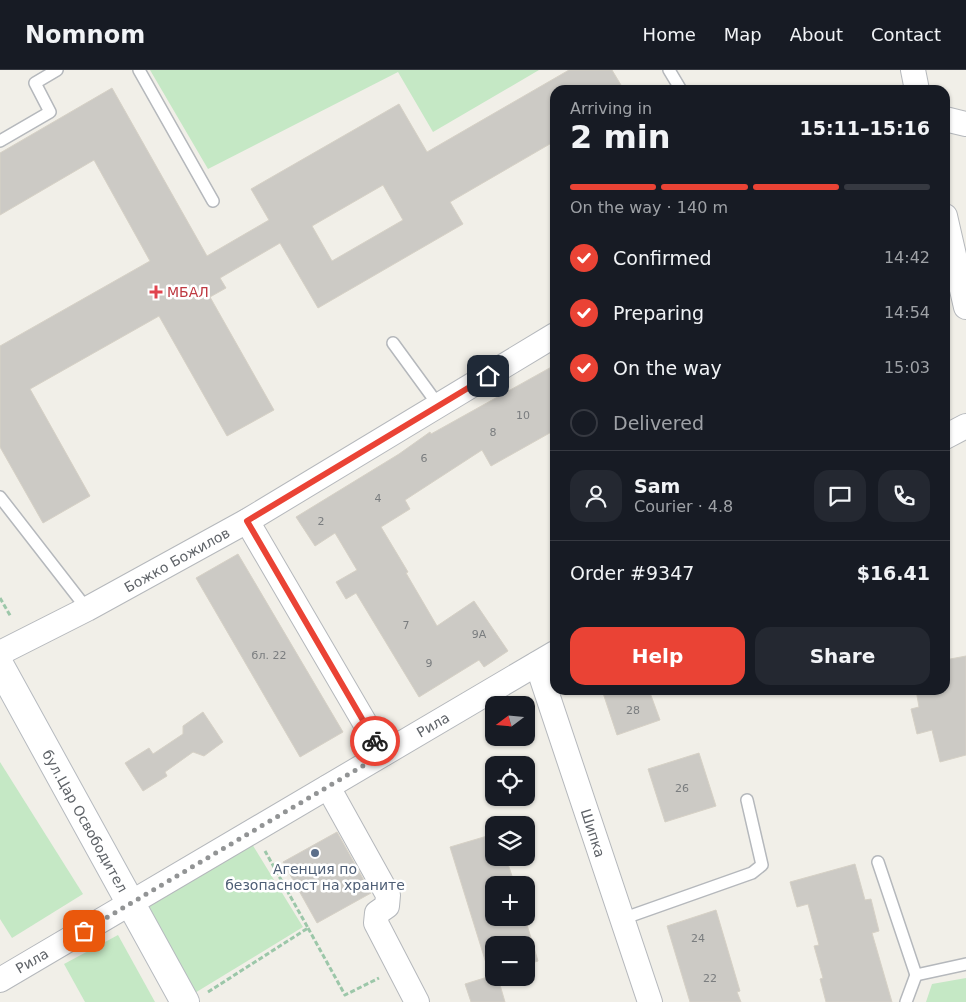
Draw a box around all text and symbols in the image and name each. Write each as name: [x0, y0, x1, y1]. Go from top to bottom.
text: Nomnom: [25, 21, 145, 49]
text: Home: [643, 24, 696, 45]
text: Map: [724, 24, 762, 45]
text: About: [790, 24, 843, 45]
text: Contact: [871, 24, 941, 45]
text: Arriving in: [570, 99, 652, 118]
text: 15:11–15:16: [800, 117, 930, 139]
text: 2 min: [570, 118, 671, 156]
text: On the way · 140 m: [570, 198, 728, 217]
icon: check: [570, 244, 598, 272]
text: Confirmed: [613, 247, 712, 269]
text: 14:42: [884, 248, 930, 267]
place label: МБАЛ: [167, 284, 209, 300]
marker: МБАЛ: [149, 285, 163, 299]
icon: check: [570, 299, 598, 327]
text: Preparing: [613, 302, 704, 324]
text: 14:54: [884, 303, 930, 322]
icon: check: [570, 354, 598, 382]
pin: [467, 355, 509, 397]
text: On the way: [613, 357, 722, 379]
text: 15:03: [884, 358, 930, 377]
icon: home: [474, 362, 502, 390]
house number: 10: [516, 409, 530, 422]
text: Delivered: [613, 412, 704, 434]
house number: 8: [490, 426, 497, 439]
house number: 6: [421, 452, 428, 465]
button: person: [570, 470, 622, 522]
button: chat: [814, 470, 866, 522]
button: phone: [878, 470, 930, 522]
text: Sam: [634, 475, 680, 497]
house number: 4: [375, 492, 382, 505]
text: Courier · 4.8: [634, 497, 733, 516]
house number: 2: [318, 515, 325, 528]
street label: Божко Божилов: [122, 524, 232, 596]
text: Order #9347: [570, 562, 694, 584]
text: $16.41: [857, 562, 930, 584]
house number: 7: [403, 619, 410, 632]
button: Help: [570, 627, 745, 685]
button: Share: [755, 627, 930, 685]
house number: 9А: [472, 628, 487, 641]
house number: бл. 22: [252, 649, 286, 662]
house number: 9: [426, 657, 433, 670]
north arrow: [485, 696, 535, 746]
map controls: [485, 696, 535, 986]
house number: 28: [626, 704, 640, 717]
street label: Рила: [414, 709, 452, 741]
courier: [350, 716, 400, 766]
icon: bike: [361, 727, 389, 755]
street label: бул.Цар Освободител: [39, 747, 131, 895]
button: locate: [485, 756, 535, 806]
house number: 26: [675, 782, 689, 795]
street label: Шипка: [578, 807, 608, 859]
button: layers: [485, 816, 535, 866]
marker: Агенция по безопасност на храните: [309, 847, 321, 859]
place label: Агенция по безопасност на храните: [225, 861, 405, 893]
button: +: [485, 876, 535, 926]
pin: [63, 910, 105, 952]
icon: bag: [70, 917, 98, 945]
house number: 24: [691, 932, 705, 945]
button: −: [485, 936, 535, 986]
street label: Рила: [13, 945, 51, 977]
house number: 22: [703, 972, 717, 985]

